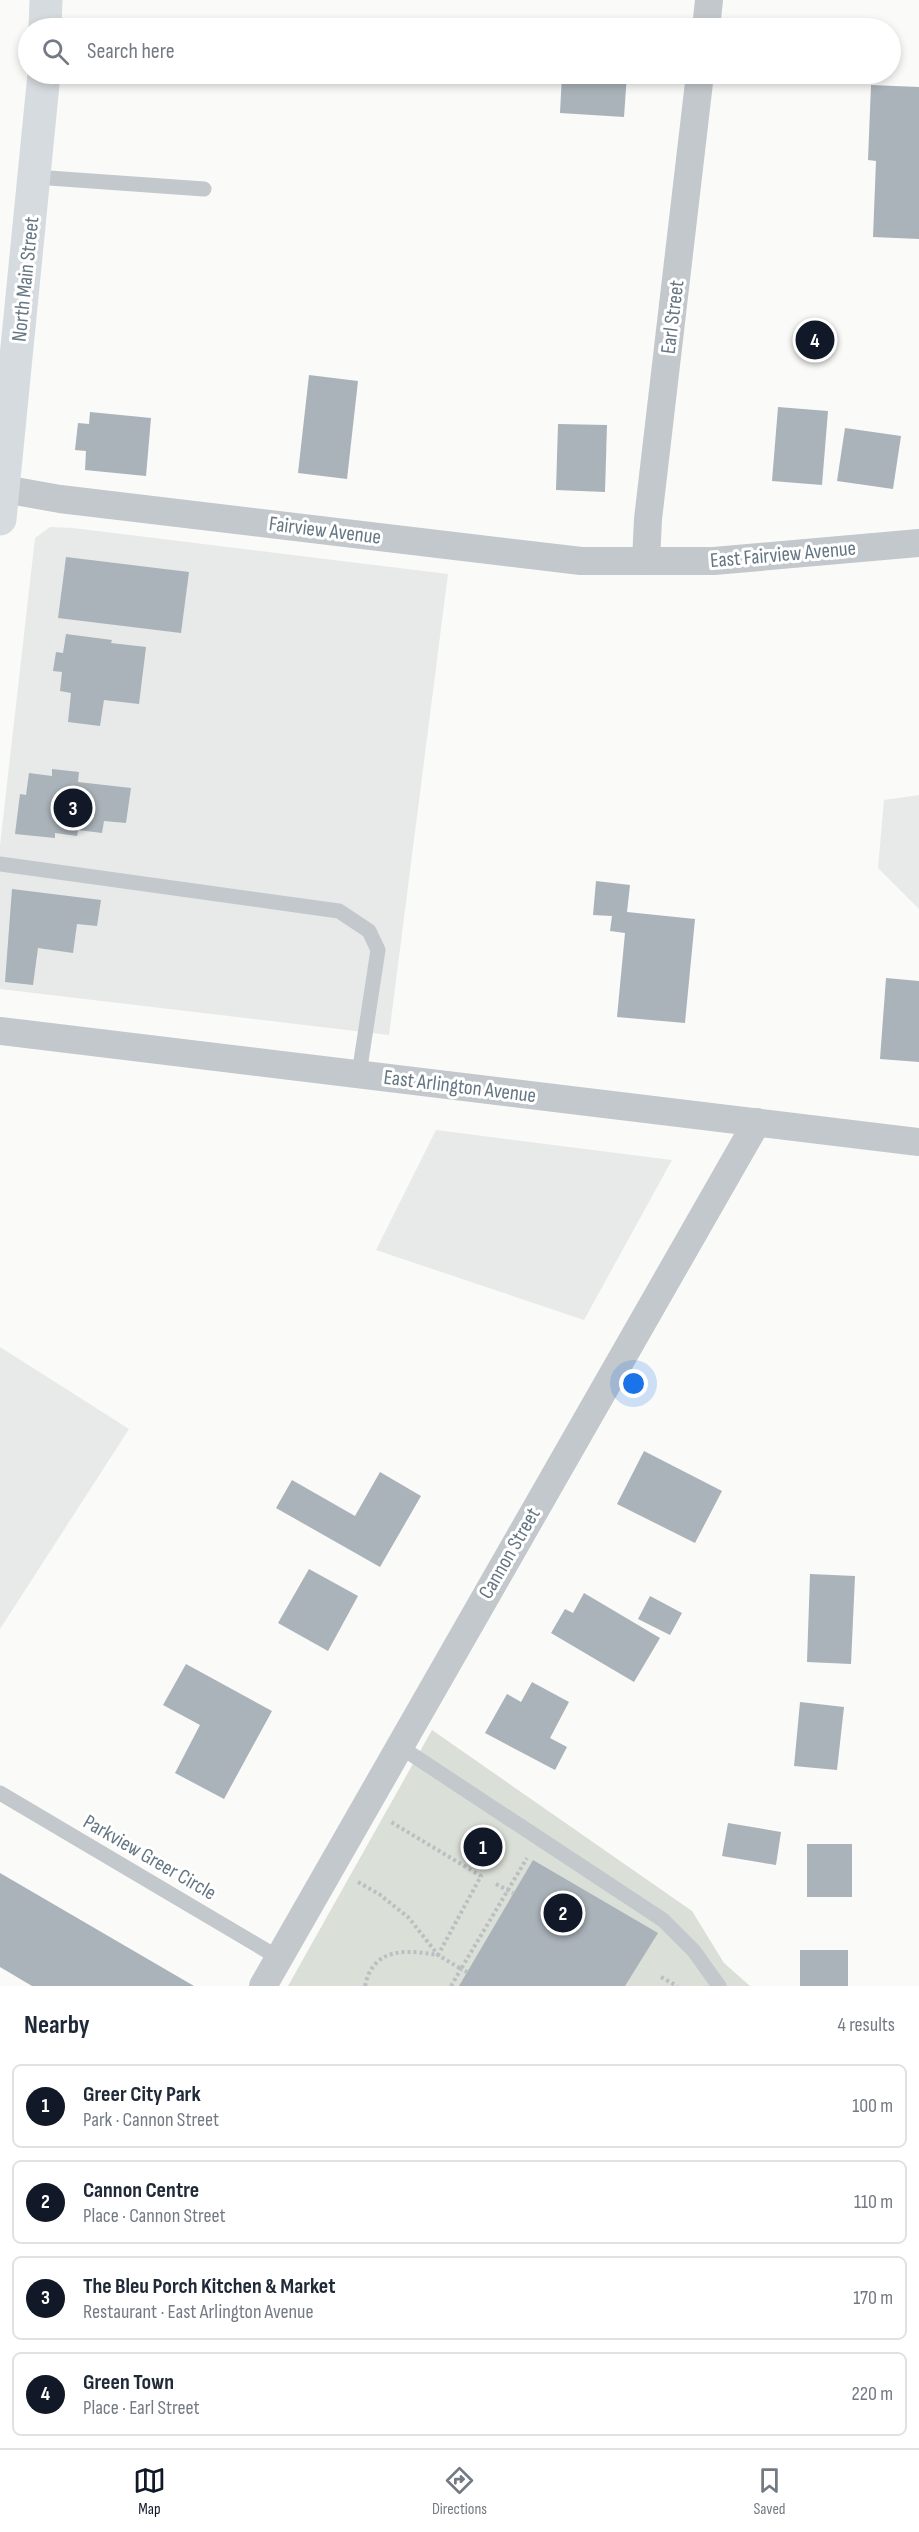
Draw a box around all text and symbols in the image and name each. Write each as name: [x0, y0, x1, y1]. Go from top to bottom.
search box: [18, 18, 901, 84]
icon: search: [39, 35, 72, 68]
text: Search here: [87, 38, 174, 65]
street label: North Main Street: [7, 215, 44, 343]
street label: Earl Street: [656, 279, 689, 355]
pin: 4: [796, 318, 834, 362]
street label: Fairview Avenue: [268, 511, 382, 550]
street label: East Fairview Avenue: [709, 536, 857, 573]
pin: 3: [54, 786, 92, 830]
street label: East Arlington Avenue: [382, 1065, 538, 1108]
your location: [619, 1369, 648, 1398]
street label: Cannon Street: [473, 1503, 546, 1603]
street label: Parkview Greer Circle: [79, 1809, 221, 1906]
pin: 1: [464, 1824, 502, 1870]
pin: 2: [544, 1890, 582, 1936]
text: Nearby: [24, 2010, 90, 2041]
text: 4 results: [838, 2013, 895, 2037]
text: Greer City Park: [83, 2081, 201, 2108]
text: 1: [42, 2094, 49, 2118]
text: 100 m: [852, 2094, 893, 2118]
text: Park · Cannon Street: [83, 2108, 219, 2132]
text: Cannon Centre: [83, 2177, 199, 2204]
text: 2: [41, 2190, 50, 2214]
text: 110 m: [854, 2190, 893, 2214]
text: Place · Cannon Street: [83, 2204, 226, 2228]
text: The Bleu Porch Kitchen & Market: [83, 2273, 335, 2300]
text: 3: [41, 2286, 50, 2310]
text: 170 m: [853, 2286, 893, 2310]
text: Restaurant · East Arlington Avenue: [83, 2300, 314, 2324]
text: Green Town: [83, 2369, 174, 2396]
text: 4: [41, 2382, 50, 2406]
text: 220 m: [852, 2382, 893, 2406]
text: Place · Earl Street: [83, 2396, 200, 2420]
tab: Map: [133, 2464, 166, 2519]
tab: Directions: [432, 2464, 487, 2519]
tab: Saved: [753, 2464, 786, 2519]

